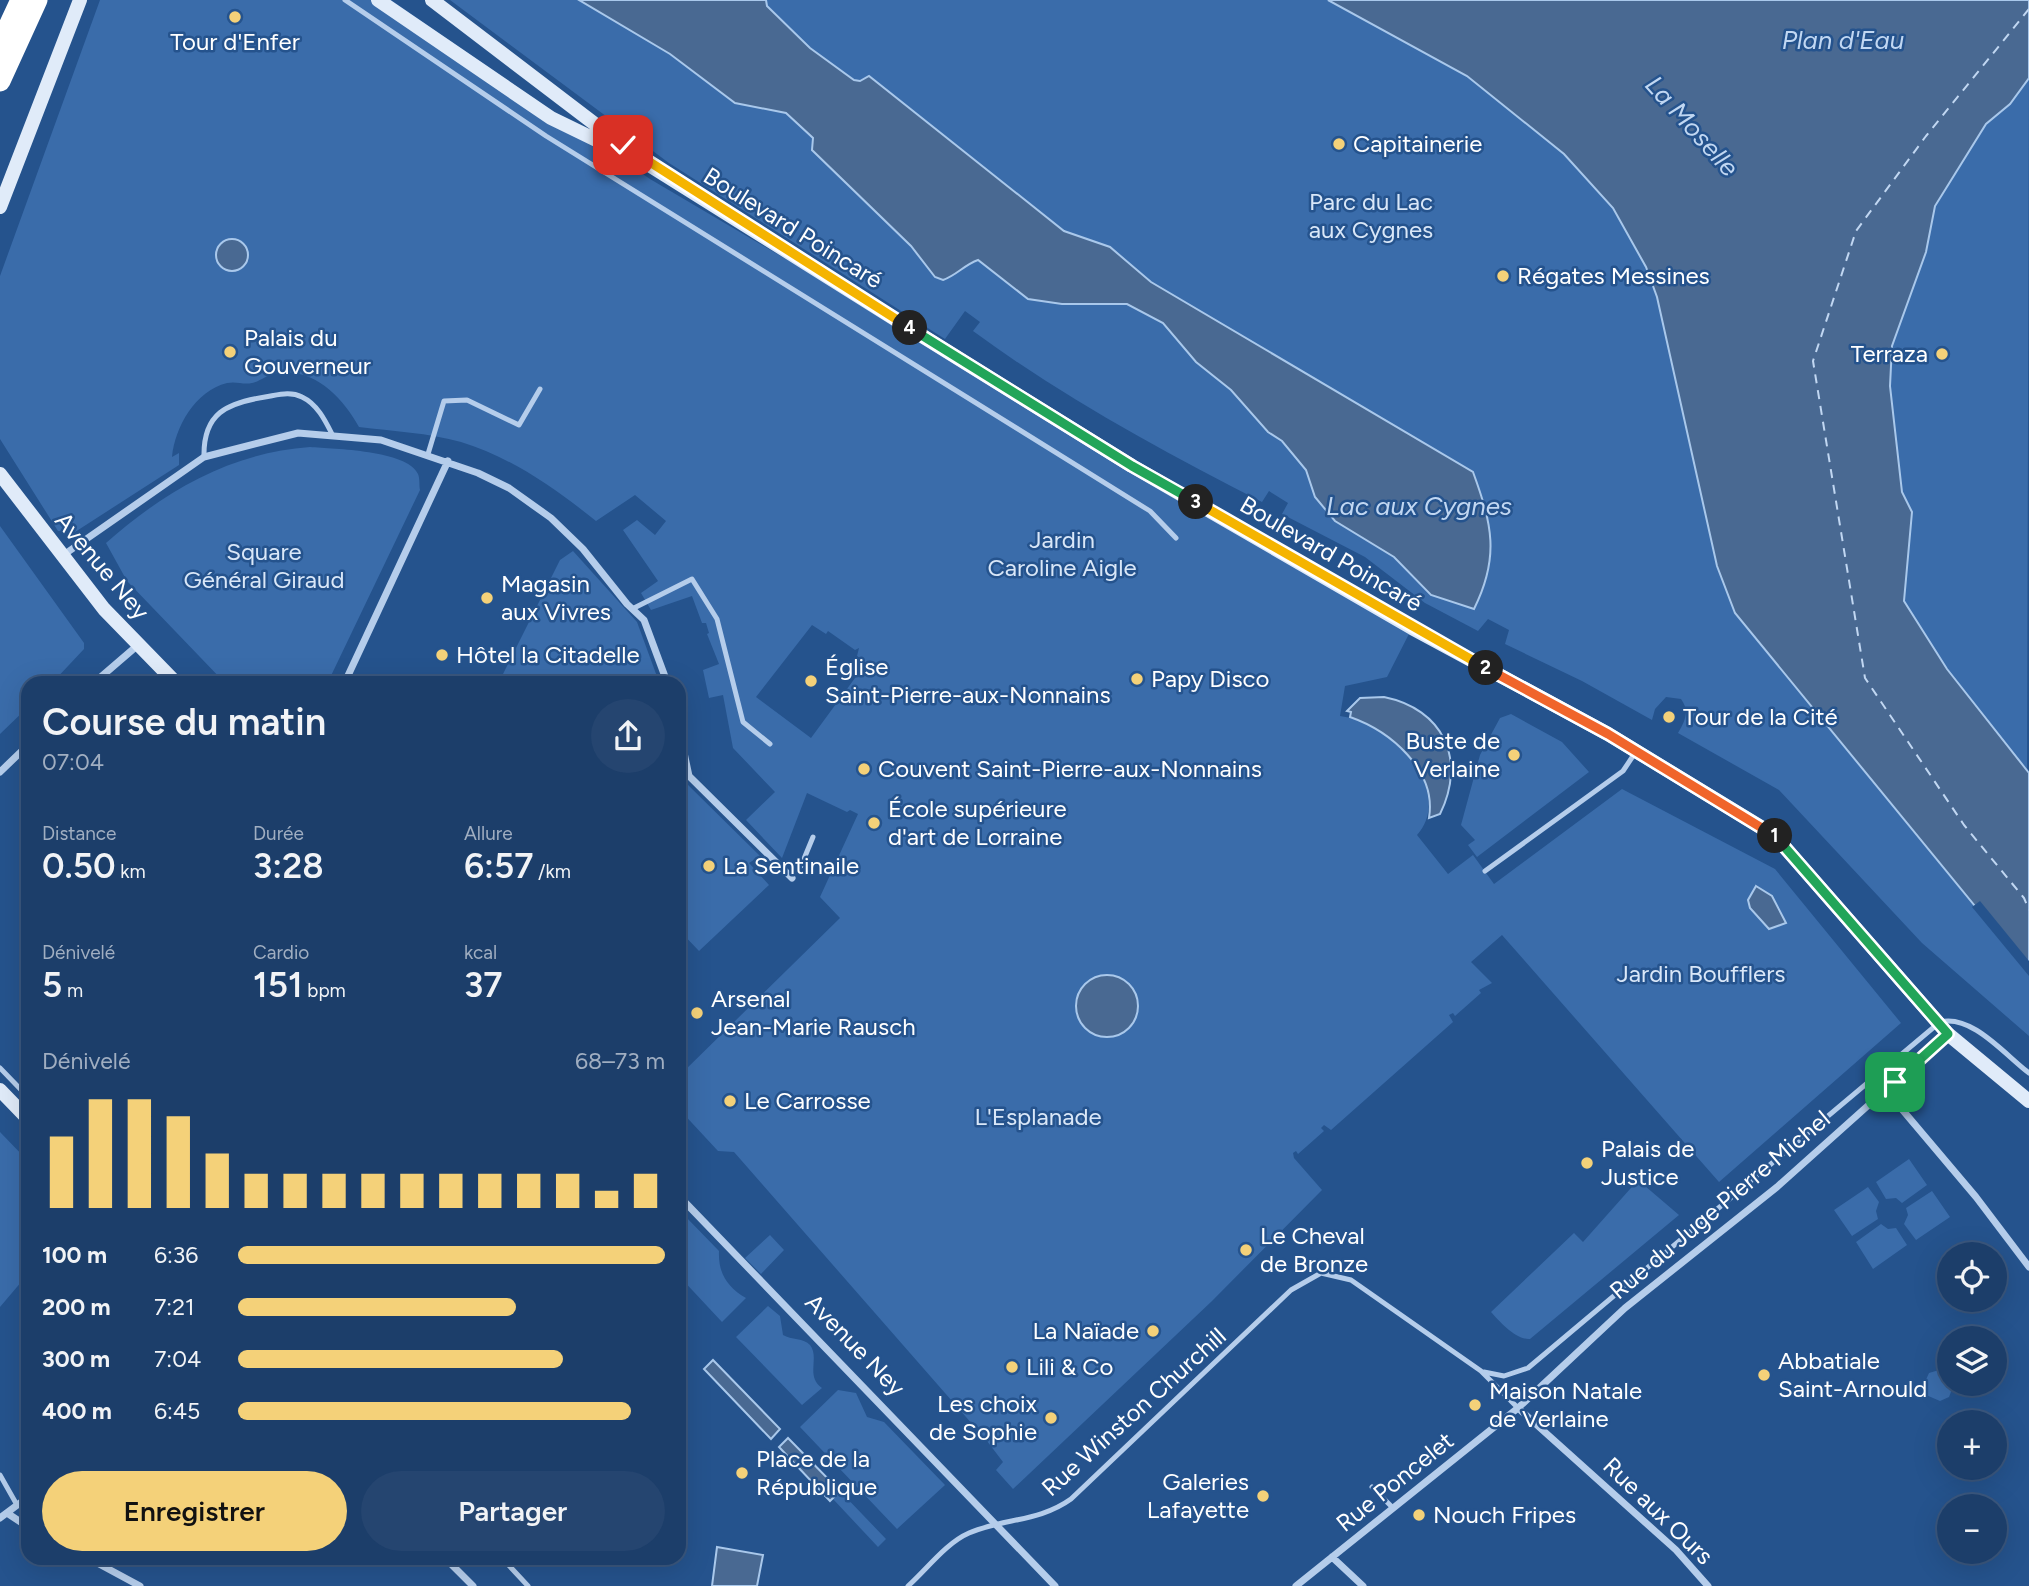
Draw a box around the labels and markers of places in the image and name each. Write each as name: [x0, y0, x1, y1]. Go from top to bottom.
marker: Tour d'Enfer: [227, 9, 243, 25]
place label: Tour d'Enfer: [170, 27, 300, 56]
pin: [593, 115, 653, 175]
place label: Capitainerie: [1353, 129, 1482, 158]
marker: Capitainerie: [1331, 136, 1347, 152]
place label: Régates Messines: [1517, 261, 1710, 290]
marker: Régates Messines: [1495, 268, 1511, 284]
pin: 4: [892, 310, 928, 346]
place label: Palais du Gouverneur: [244, 323, 371, 380]
place label: Terraza: [1851, 339, 1928, 368]
marker: Palais du Gouverneur: [222, 344, 238, 360]
marker: Terraza: [1934, 346, 1950, 362]
pin: 3: [1178, 484, 1214, 520]
place label: Magasin aux Vivres: [501, 569, 611, 626]
marker: Magasin aux Vivres: [479, 590, 495, 606]
place label: Hôtel la Citadelle: [456, 640, 640, 669]
marker: Hôtel la Citadelle: [434, 647, 450, 663]
pin: 2: [1468, 650, 1504, 686]
place label: Église Saint-Pierre-aux-Nonnains: [825, 652, 1111, 709]
place label: Papy Disco: [1151, 664, 1269, 693]
marker: Papy Disco: [1129, 671, 1145, 687]
marker: Église Saint-Pierre-aux-Nonnains: [803, 673, 819, 689]
place label: Tour de la Cité: [1683, 702, 1838, 731]
marker: Tour de la Cité: [1661, 709, 1677, 725]
place label: Buste de Verlaine: [1406, 726, 1500, 783]
marker: Buste de Verlaine: [1506, 747, 1522, 763]
place label: Couvent Saint-Pierre-aux-Nonnains: [878, 754, 1262, 783]
marker: Couvent Saint-Pierre-aux-Nonnains: [856, 761, 872, 777]
place label: École supérieure d'art de Lorraine: [888, 794, 1067, 851]
marker: École supérieure d'art de Lorraine: [866, 815, 882, 831]
pin: 1: [1758, 818, 1792, 854]
place label: La Sentinaile: [723, 851, 859, 880]
marker: La Sentinaile: [701, 858, 717, 874]
place label: Arsenal Jean-Marie Rausch: [711, 984, 916, 1041]
marker: Arsenal Jean-Marie Rausch: [689, 1005, 705, 1021]
pin: [1865, 1052, 1925, 1112]
place label: Le Carrosse: [744, 1086, 871, 1115]
marker: Le Carrosse: [722, 1093, 738, 1109]
place label: Palais de Justice: [1601, 1134, 1694, 1191]
marker: Palais de Justice: [1579, 1155, 1595, 1171]
place label: Le Cheval de Bronze: [1260, 1221, 1368, 1278]
marker: Le Cheval de Bronze: [1238, 1242, 1254, 1258]
place label: La Naïade: [1033, 1316, 1139, 1345]
marker: La Naïade: [1145, 1323, 1161, 1339]
place label: Abbatiale Saint-Arnould: [1778, 1346, 1927, 1403]
place label: Lili & Co: [1026, 1352, 1113, 1381]
marker: Lili & Co: [1004, 1359, 1020, 1375]
marker: Abbatiale Saint-Arnould: [1756, 1367, 1772, 1383]
place label: Maison Natale de Verlaine: [1489, 1376, 1642, 1433]
place label: Les choix de Sophie: [929, 1389, 1038, 1446]
marker: Maison Natale de Verlaine: [1467, 1397, 1483, 1413]
marker: Les choix de Sophie: [1043, 1410, 1059, 1426]
place label: Place de la République: [756, 1444, 877, 1501]
marker: Place de la République: [734, 1465, 750, 1481]
place label: Galeries Lafayette: [1147, 1467, 1249, 1524]
marker: Galeries Lafayette: [1255, 1488, 1271, 1504]
place label: Nouch Fripes: [1433, 1500, 1576, 1529]
marker: Nouch Fripes: [1411, 1507, 1427, 1523]

